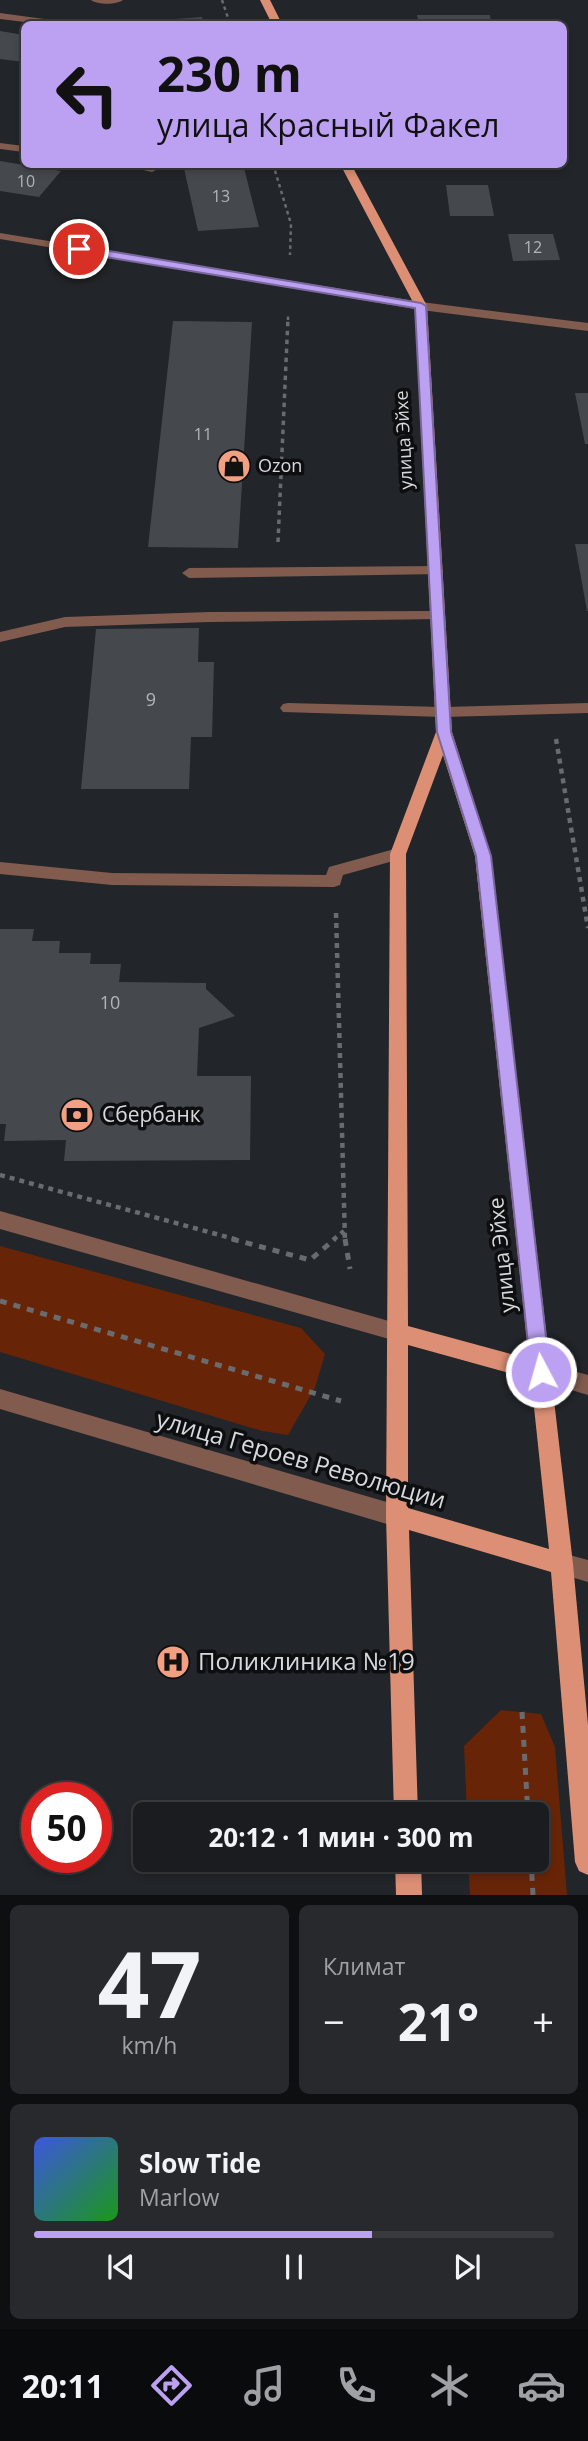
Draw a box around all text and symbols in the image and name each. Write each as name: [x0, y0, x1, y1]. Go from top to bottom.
text: 230 m: [157, 40, 302, 106]
icon: left: [42, 49, 133, 140]
text: улица Красный Факел: [157, 103, 500, 146]
house number: 10: [17, 170, 35, 192]
house number: 13: [212, 185, 230, 207]
pin: [49, 219, 109, 279]
icon: arrive: [60, 230, 98, 268]
house number: 12: [524, 236, 542, 258]
street label: улица Эйхе: [388, 390, 418, 490]
house number: 11: [194, 423, 212, 445]
shop icon: Ozon: [215, 447, 253, 485]
place label: Ozon: [258, 453, 302, 477]
house number: 9: [146, 687, 156, 711]
house number: 10: [100, 990, 120, 1014]
bank icon: Сбербанк: [58, 1096, 96, 1134]
place label: Сбербанк: [102, 1100, 201, 1128]
street label: улица Эйхе: [481, 1196, 521, 1314]
position arrow: [504, 1335, 578, 1409]
street label: улица Героев Революции: [153, 1401, 450, 1516]
hospital icon: Поликлиника №19: [154, 1643, 192, 1681]
place label: Поликлиника №19: [198, 1644, 415, 1677]
speed limit sign: 50: [21, 1782, 112, 1873]
text: 20:12 · 1 мин · 300 m: [208, 1819, 474, 1855]
text: 47: [97, 1921, 202, 2045]
text: Климат: [323, 1950, 405, 1982]
text: 21°: [398, 1985, 479, 2056]
text: −: [323, 1995, 345, 2047]
text: +: [532, 1995, 554, 2047]
text: km/h: [122, 2029, 177, 2061]
text: Slow Tide: [139, 2145, 261, 2181]
text: Marlow: [139, 2181, 219, 2213]
icon: previous: [102, 2248, 140, 2286]
icon: pause: [275, 2248, 313, 2286]
icon: next: [448, 2248, 486, 2286]
icon: directions: [147, 2361, 196, 2410]
icon: music: [240, 2361, 289, 2410]
icon: phone: [332, 2361, 381, 2410]
icon: climate: [425, 2361, 474, 2410]
icon: car: [517, 2361, 566, 2410]
text: 20:11: [22, 2364, 104, 2407]

